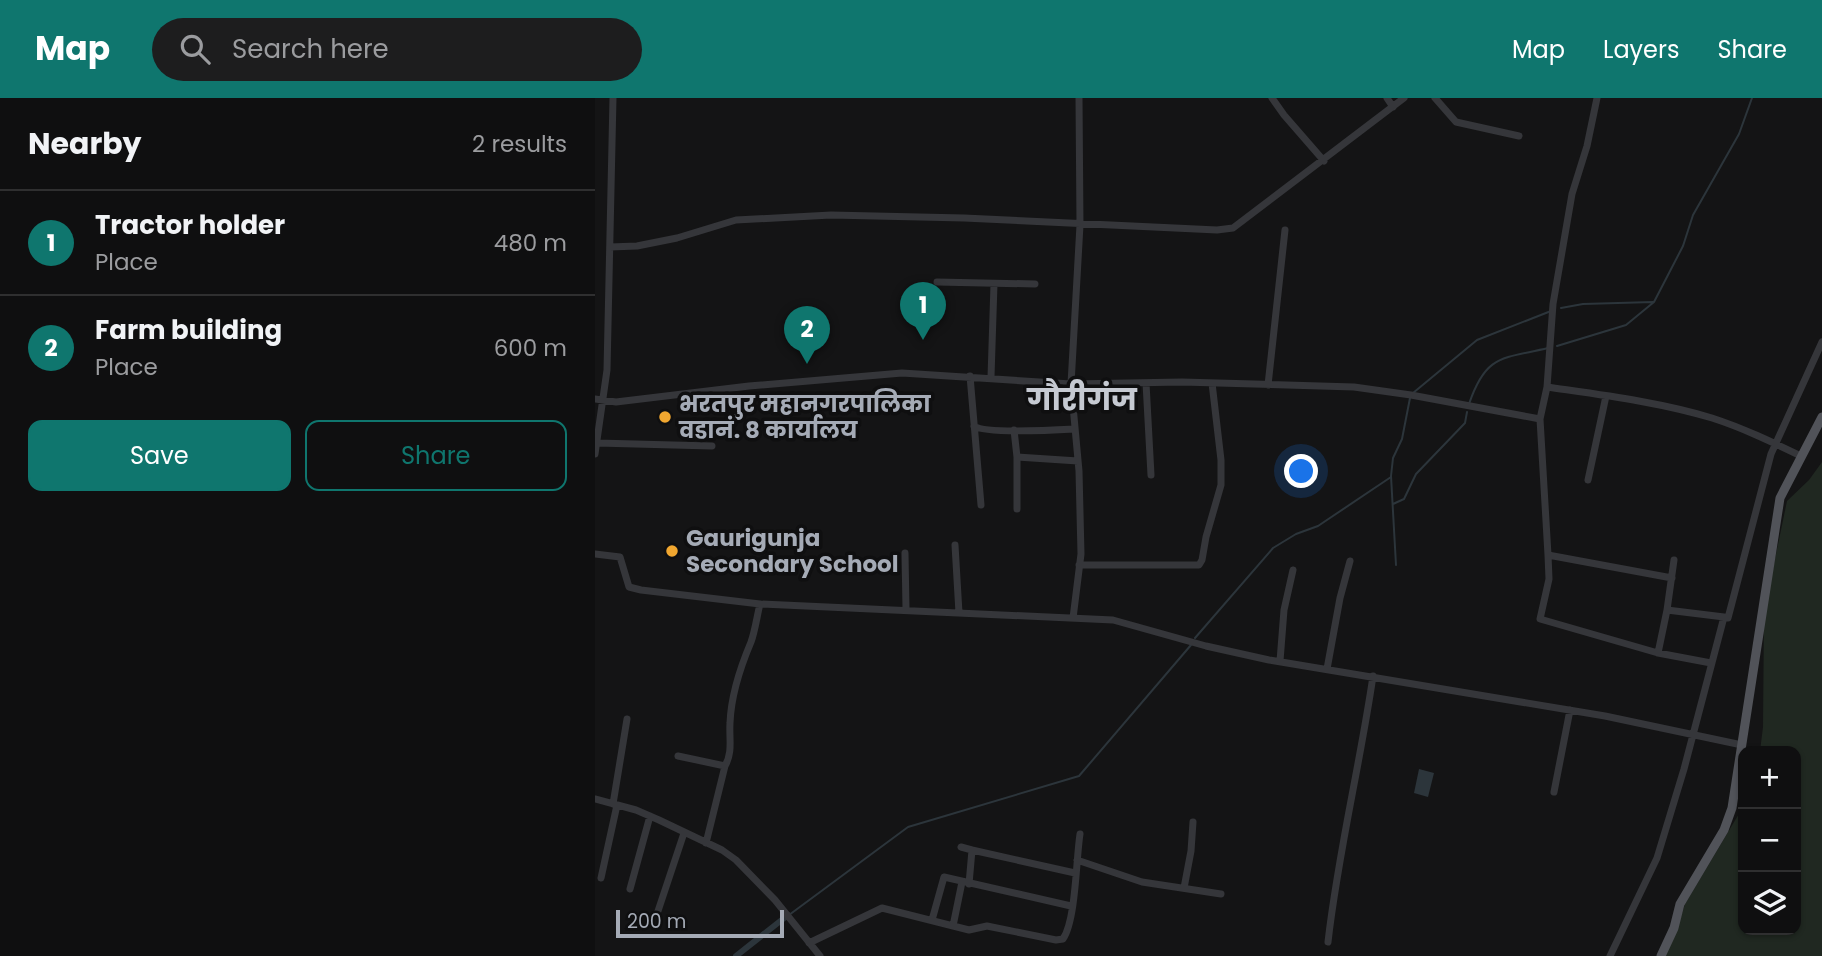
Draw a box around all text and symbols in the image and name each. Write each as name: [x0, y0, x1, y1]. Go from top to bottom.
search box: [152, 18, 642, 81]
text: Map: [35, 25, 110, 72]
icon: search: [176, 30, 214, 68]
text: Search here: [232, 31, 389, 67]
text: Map: [1512, 33, 1565, 66]
text: Layers: [1603, 33, 1679, 66]
text: Share: [1717, 33, 1787, 66]
text: Nearby: [28, 122, 142, 165]
text: 2 results: [472, 128, 567, 160]
text: Tractor holder: [95, 207, 285, 243]
text: 1: [47, 227, 55, 259]
text: 480 m: [494, 227, 567, 259]
text: Place: [95, 246, 158, 278]
pin: 1: [900, 282, 946, 340]
pin: 2: [784, 306, 830, 364]
text: Farm building: [95, 312, 282, 348]
text: 2: [44, 332, 58, 364]
text: 600 m: [494, 332, 567, 364]
text: Place: [95, 351, 158, 383]
district label: गौरीगंज: [1026, 378, 1138, 421]
place label: भरतपुर महानगरपालिका वडानं. ८ कार्यालय: [678, 388, 931, 446]
marker: भरतपुर महानगरपालिका वडानं. ८ कार्यालय: [657, 409, 673, 425]
button: Save: [28, 420, 291, 491]
button: Share: [305, 420, 567, 491]
your location: [1284, 454, 1318, 488]
place label: Gaurigunja Secondary School: [686, 522, 899, 580]
marker: Gaurigunja Secondary School: [664, 543, 680, 559]
map controls: [1738, 746, 1801, 935]
button: +: [1738, 746, 1801, 809]
button: −: [1738, 809, 1801, 872]
button: layers: [1738, 872, 1801, 935]
scale bar: [616, 907, 784, 939]
text: 200 m: [627, 908, 686, 935]

